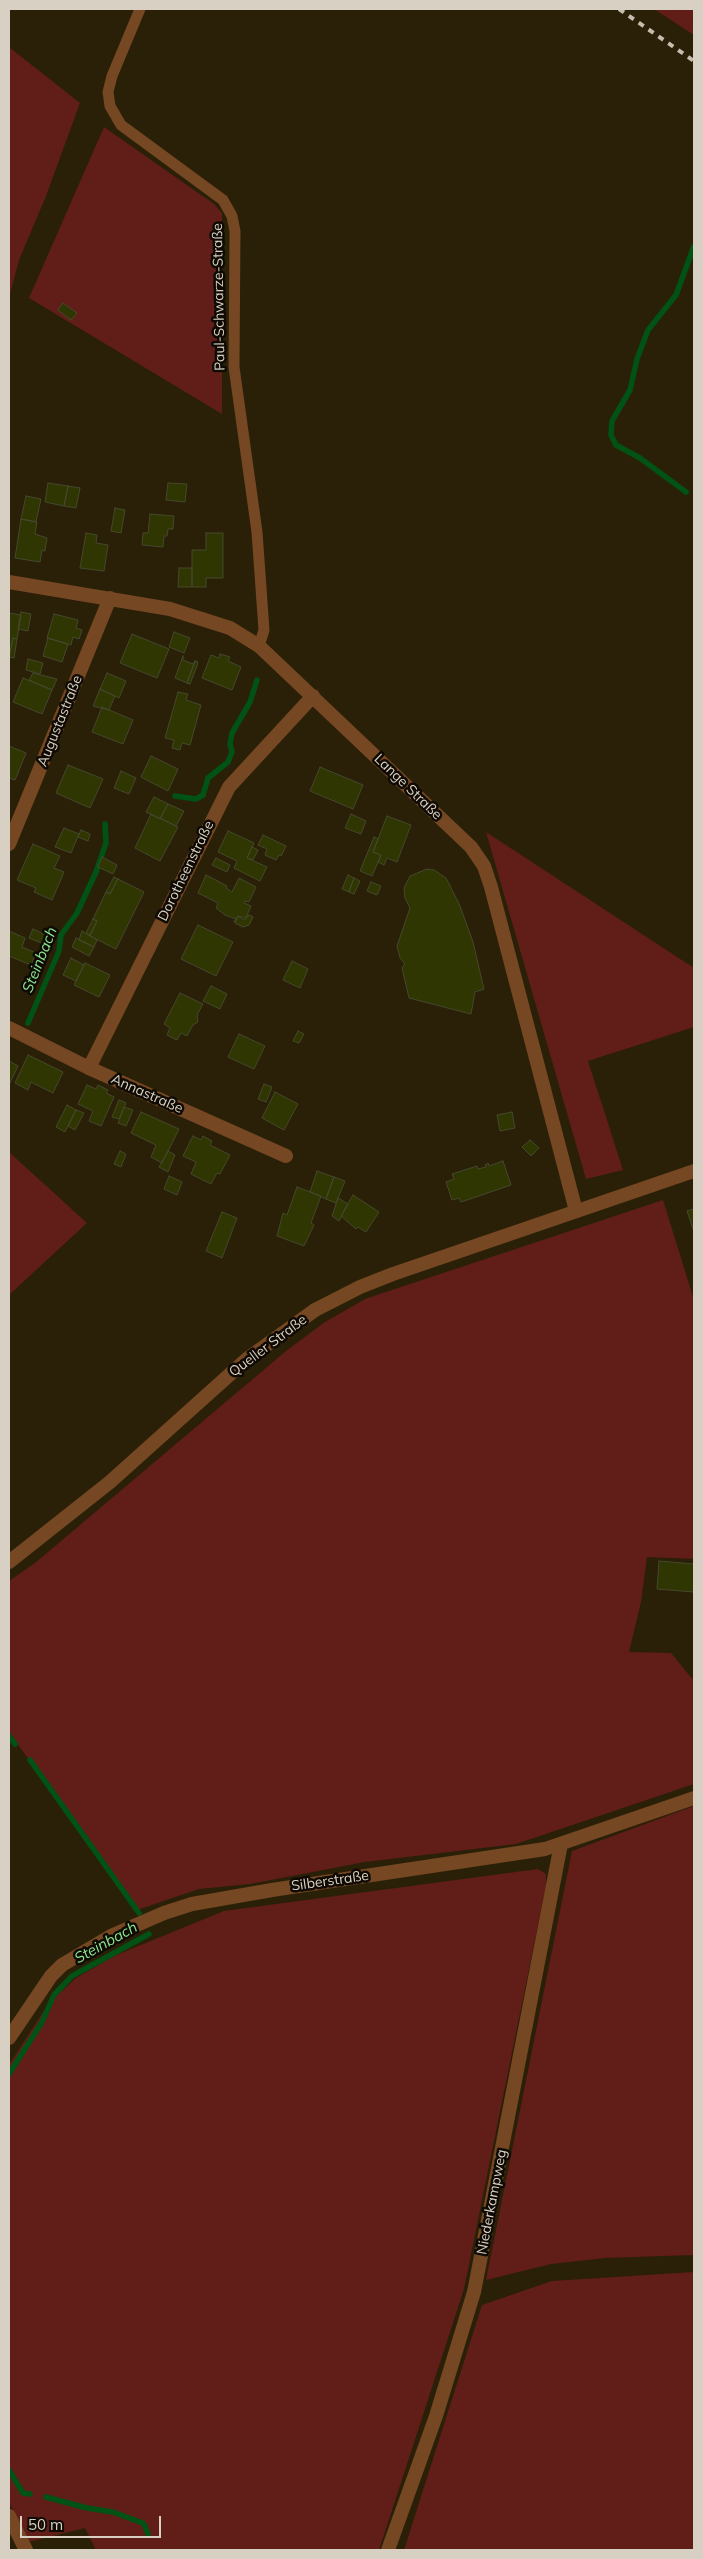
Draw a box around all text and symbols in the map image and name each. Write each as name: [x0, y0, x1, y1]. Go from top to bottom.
street label: Paul-Schwarze-Straße: [209, 223, 229, 371]
street label: Augustastraße: [34, 673, 86, 769]
street label: Lange Straße: [371, 751, 445, 823]
street label: Dorotheenstraße: [154, 818, 218, 924]
water label: Steinbach: [19, 925, 61, 995]
street label: Annastraße: [109, 1071, 185, 1117]
street label: Queller Straße: [226, 1311, 310, 1381]
street label: Silberstraße: [290, 1867, 370, 1895]
water label: Steinbach: [71, 1918, 141, 1968]
street label: Niederkampweg: [474, 2148, 510, 2256]
scale bar: [22, 2506, 164, 2538]
text: 50 m: [28, 2515, 63, 2534]

